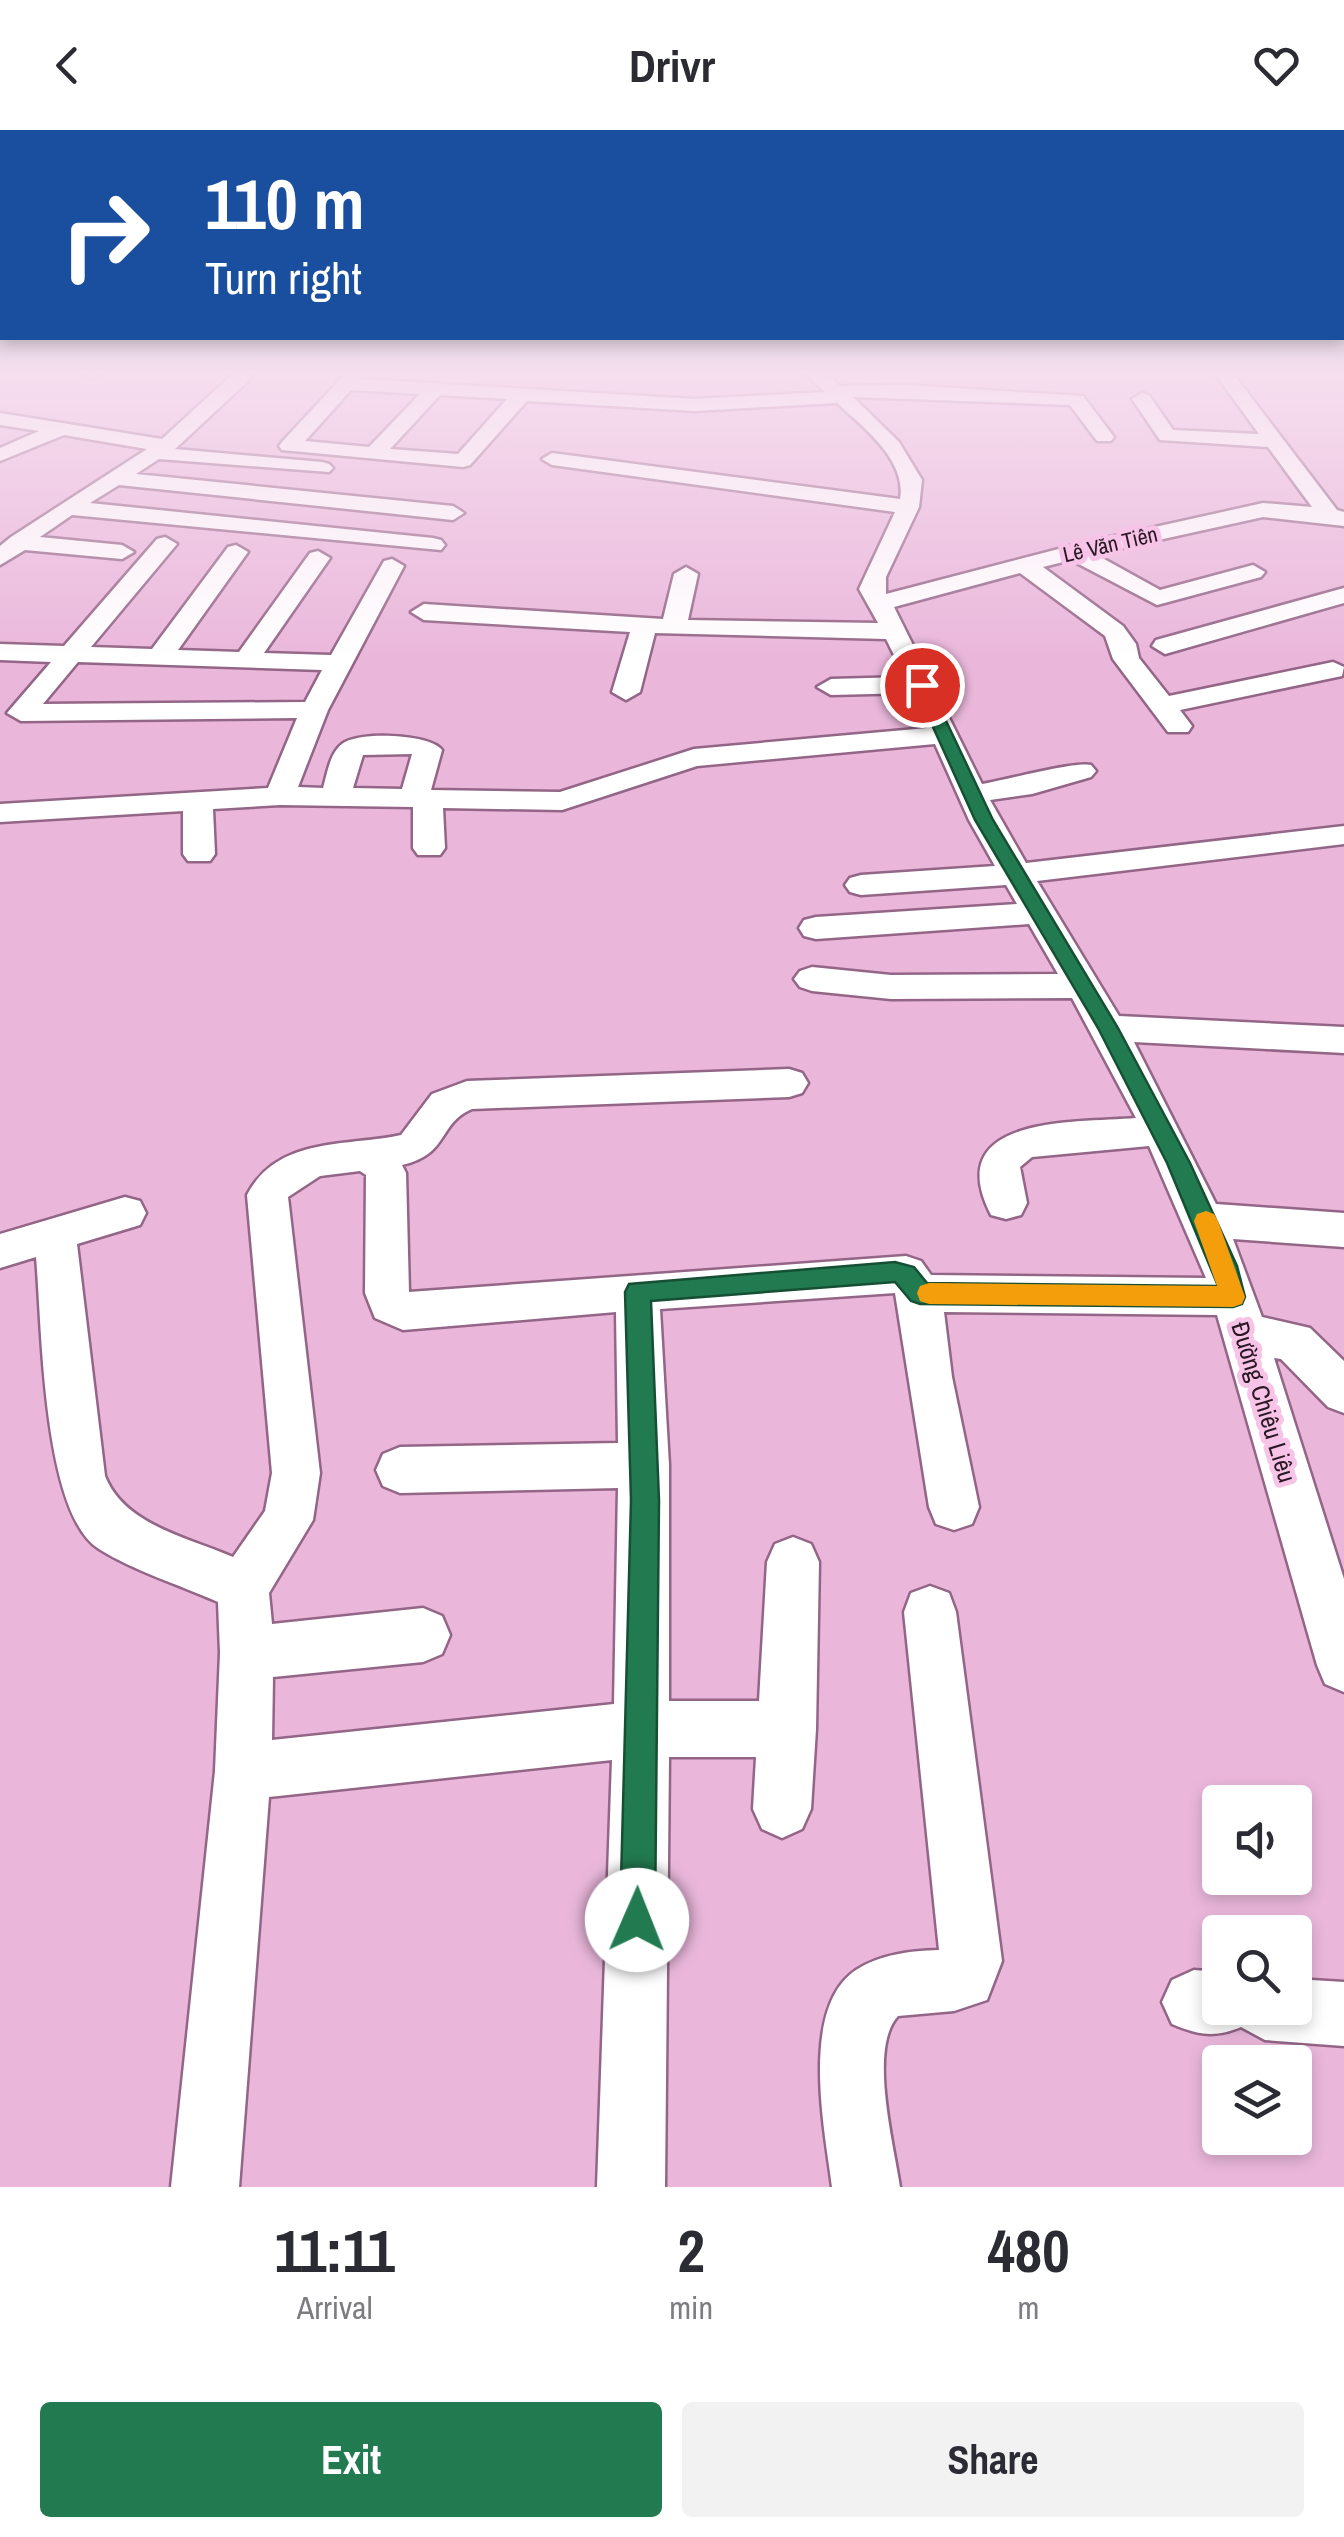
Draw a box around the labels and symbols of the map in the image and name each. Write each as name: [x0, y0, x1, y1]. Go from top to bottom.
street label: Lê Văn Tiên: [1060, 519, 1160, 569]
pin: [880, 643, 965, 728]
street label: Đường Chiêu Liêu: [1223, 1317, 1305, 1487]
position arrow: [585, 1868, 689, 1972]

